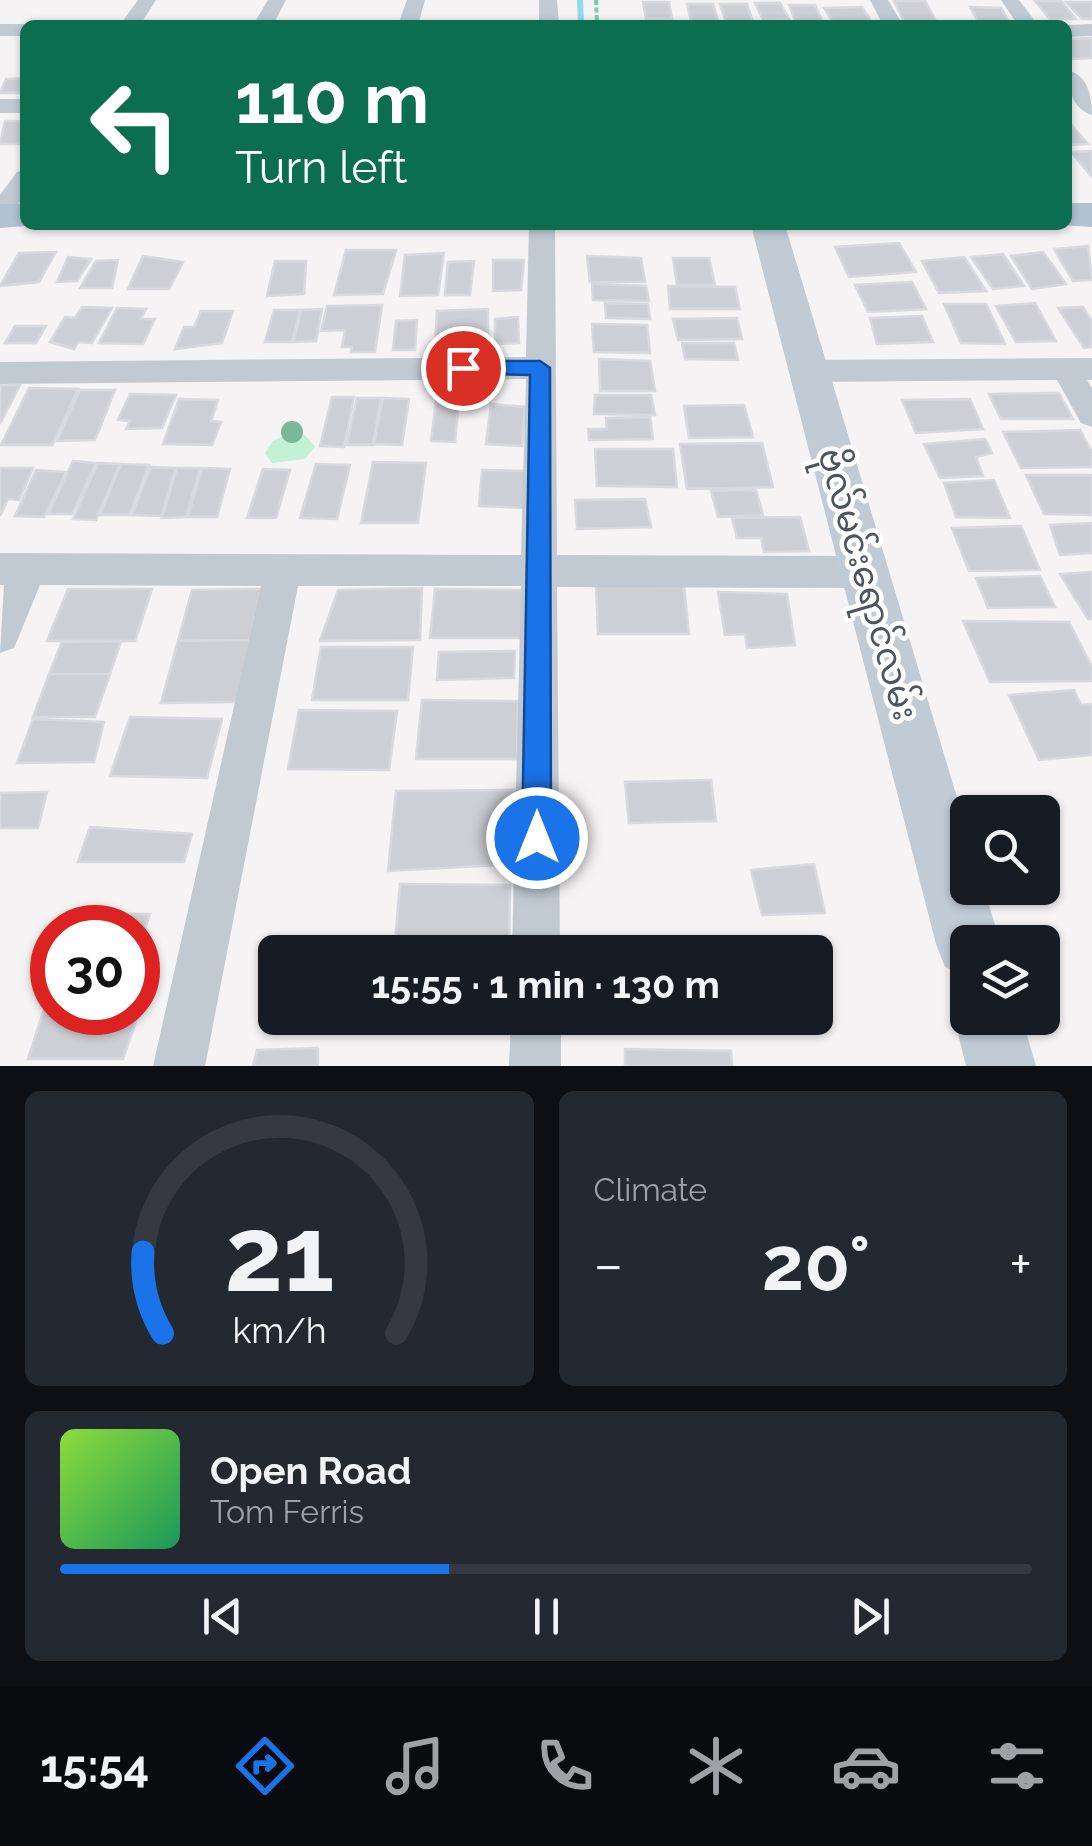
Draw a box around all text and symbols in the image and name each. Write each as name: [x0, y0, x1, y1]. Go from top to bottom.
text: 110 m: [235, 57, 429, 139]
icon: left: [70, 60, 200, 190]
text: Turn left: [235, 141, 407, 194]
pin: [421, 326, 506, 411]
icon: arrive: [436, 341, 491, 396]
street label: ဗိုလ်မင်းရောင်လမ်း: [802, 442, 930, 727]
position arrow: [485, 786, 589, 890]
map controls: [950, 795, 1060, 1035]
button: search: [950, 795, 1060, 905]
speed limit sign: 30: [30, 905, 160, 1035]
button: layers: [950, 925, 1060, 1035]
text: 15:55 · 1 min · 130 m: [371, 962, 720, 1007]
text: Climate: [594, 1171, 707, 1208]
text: 21: [224, 1193, 334, 1315]
text: 20°: [762, 1219, 870, 1308]
text: −: [594, 1232, 623, 1297]
text: +: [1009, 1232, 1032, 1297]
text: km/h: [232, 1309, 326, 1351]
text: Open Road: [210, 1448, 411, 1493]
text: Tom Ferris: [210, 1493, 364, 1530]
icon: previous: [195, 1589, 250, 1644]
icon: pause: [519, 1589, 574, 1644]
icon: next: [843, 1589, 898, 1644]
icon: directions: [230, 1731, 300, 1801]
icon: music: [380, 1731, 450, 1801]
icon: phone: [530, 1731, 600, 1801]
icon: climate: [681, 1731, 751, 1801]
icon: car: [831, 1731, 901, 1801]
icon: filters: [982, 1731, 1052, 1801]
text: 15:54: [40, 1740, 149, 1793]

